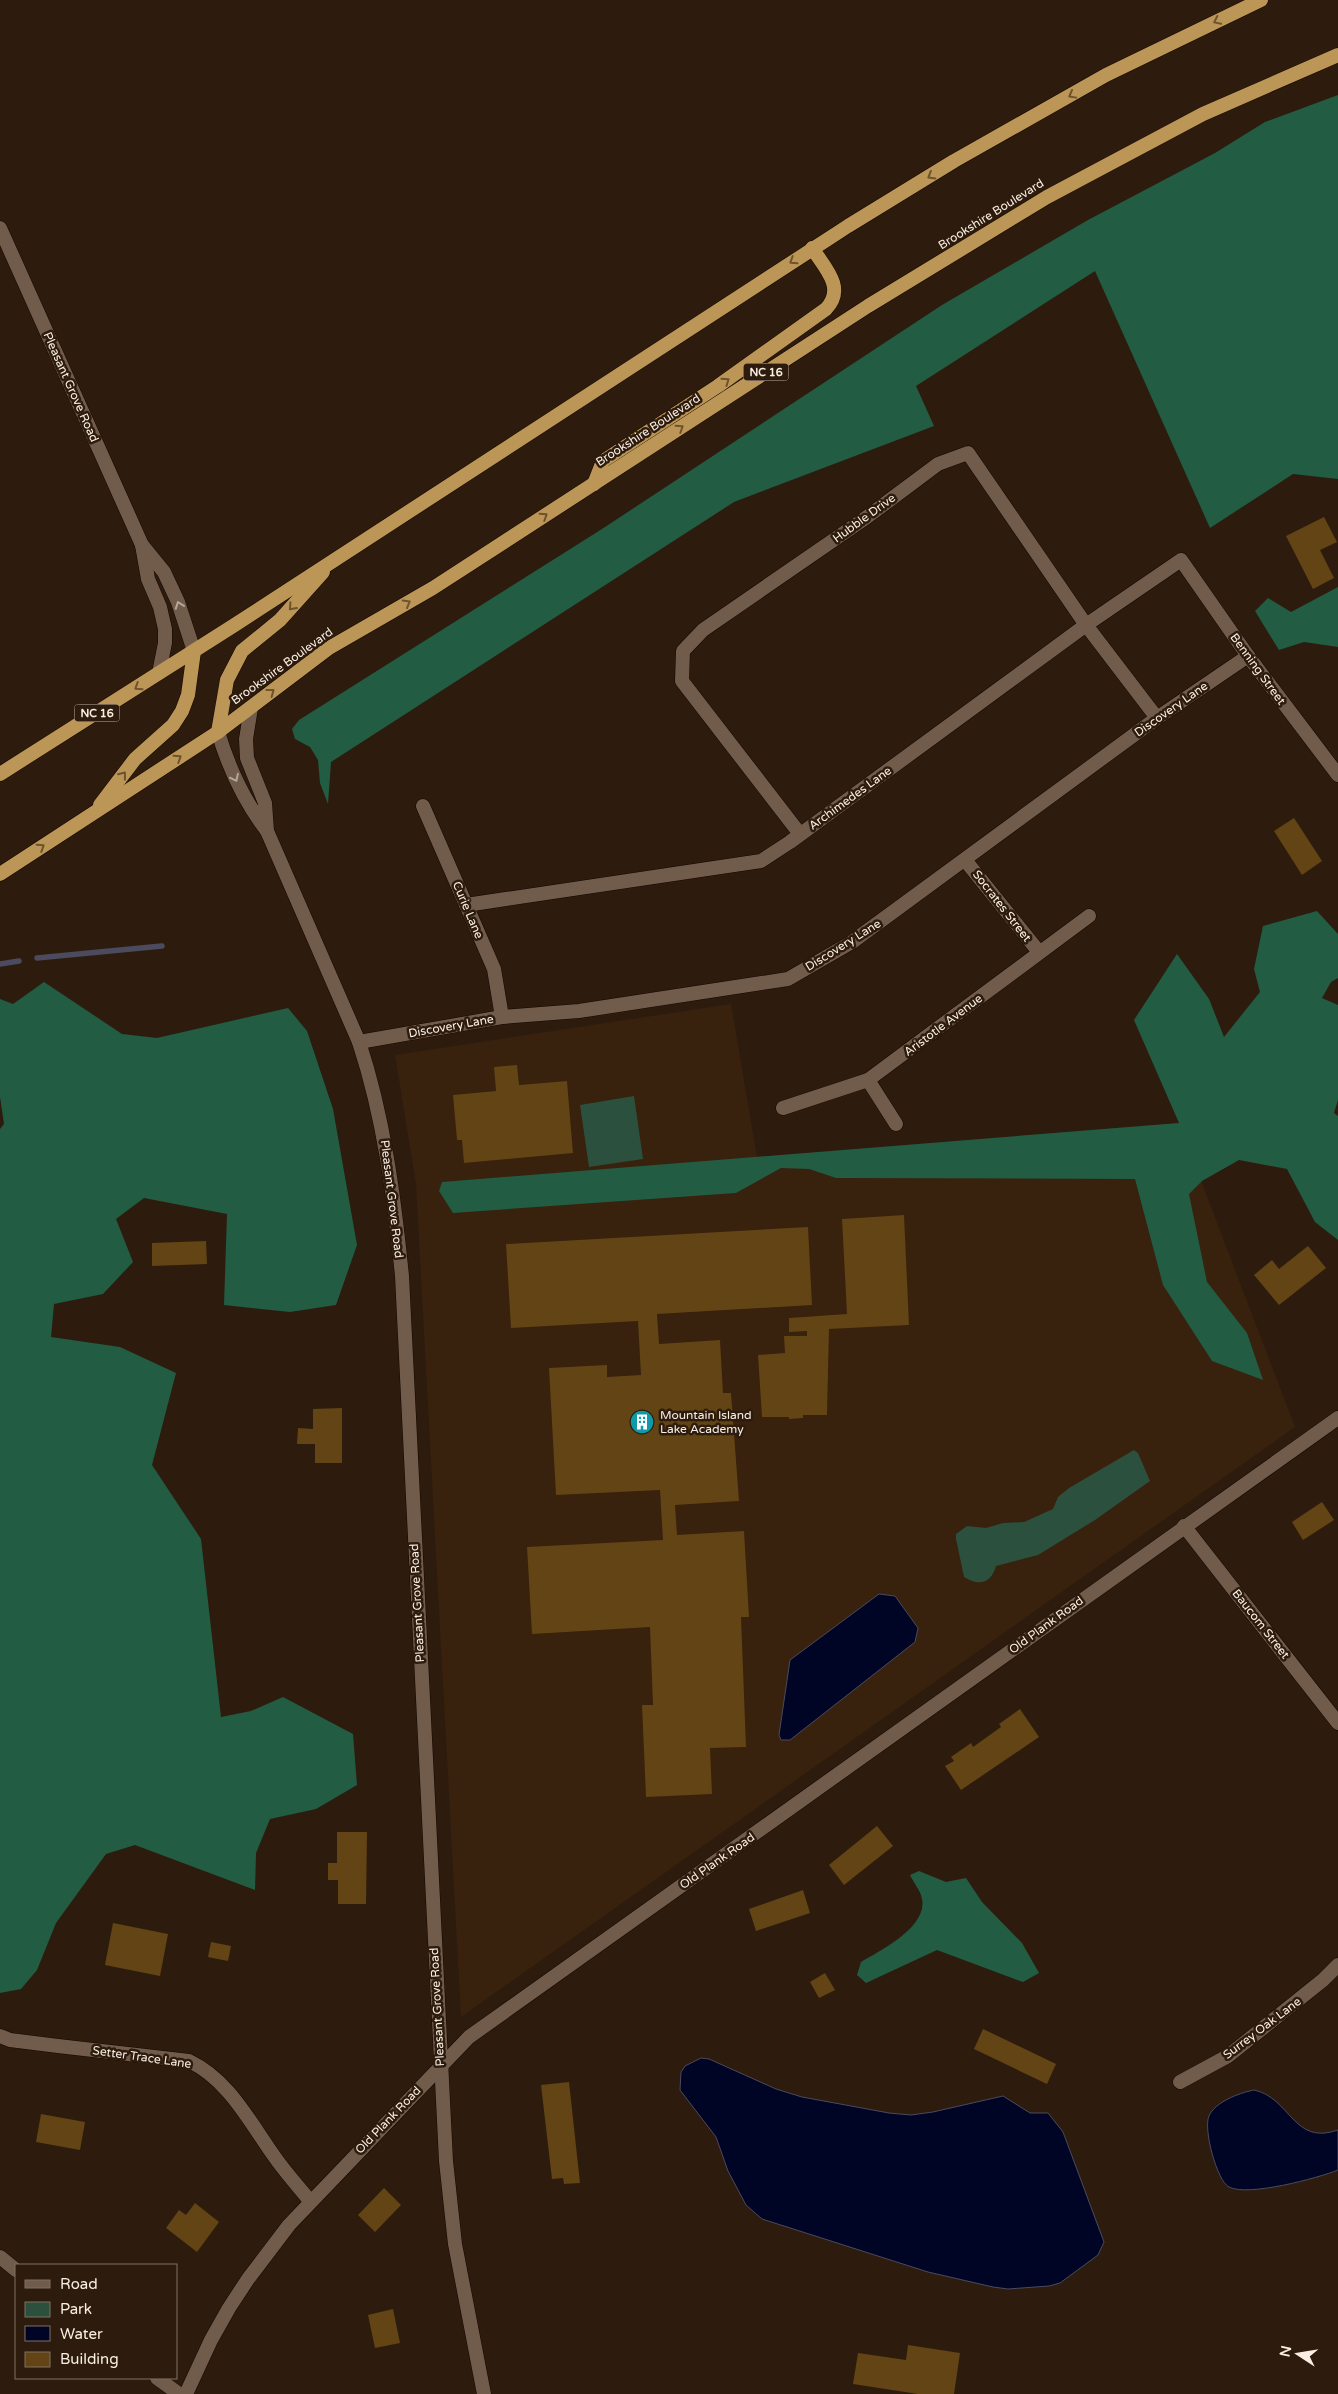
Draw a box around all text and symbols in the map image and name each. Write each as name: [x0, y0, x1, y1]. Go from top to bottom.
one-way arrow: [1213, 15, 1222, 26]
one-way arrow: [1068, 88, 1077, 98]
one-way arrow: [927, 169, 936, 179]
street label: Brookshire Boulevard: [936, 176, 1046, 252]
one-way arrow: [789, 255, 798, 264]
street label: Pleasant Grove Road: [40, 330, 102, 444]
road number: NC 16: [744, 364, 788, 381]
one-way arrow: [720, 378, 730, 387]
street label: Brookshire Boulevard: [593, 391, 703, 469]
one-way arrow: [675, 425, 684, 434]
street label: Hubble Drive: [830, 491, 898, 545]
one-way arrow: [538, 513, 547, 522]
one-way arrow: [401, 599, 410, 609]
one-way arrow: [175, 601, 185, 609]
one-way arrow: [289, 602, 298, 611]
street label: Brookshire Boulevard: [229, 625, 335, 707]
street label: Benning Street: [1227, 631, 1289, 708]
street label: Discovery Lane: [1132, 678, 1210, 739]
one-way arrow: [134, 681, 143, 690]
one-way arrow: [265, 690, 274, 698]
road number: NC 16: [74, 704, 120, 721]
one-way arrow: [172, 755, 182, 764]
street label: Archimedes Lane: [806, 763, 894, 833]
one-way arrow: [117, 771, 126, 781]
one-way arrow: [229, 773, 239, 782]
one-way arrow: [35, 844, 45, 853]
street label: Socrates Street: [970, 868, 1034, 945]
street label: Curie Lane: [450, 879, 486, 941]
street label: Discovery Lane: [803, 916, 883, 974]
street label: Aristotle Avenue: [901, 991, 985, 1059]
street label: Discovery Lane: [407, 1012, 495, 1040]
street label: Pleasant Grove Road: [378, 1139, 406, 1259]
place label: Mountain Island Lake Academy: [660, 1408, 752, 1436]
building icon: Mountain Island Lake Academy: [629, 1409, 655, 1435]
street label: Pleasant Grove Road: [407, 1543, 427, 1663]
street label: Baucom Street: [1230, 1586, 1293, 1662]
street label: Old Plank Road: [1006, 1593, 1086, 1657]
street label: Old Plank Road: [677, 1830, 757, 1892]
street label: Pleasant Grove Road: [427, 1947, 447, 2067]
street label: Surrey Oak Lane: [1220, 1994, 1304, 2062]
street label: Setter Trace Lane: [92, 2043, 193, 2071]
street label: Old Plank Road: [352, 2083, 424, 2157]
legend: [15, 2264, 178, 2379]
text: Road: [60, 2275, 98, 2293]
text: Park: [60, 2300, 92, 2318]
text: Water: [60, 2325, 103, 2343]
north arrow: [1273, 2329, 1323, 2379]
text: N: [1276, 2344, 1295, 2359]
text: Building: [60, 2350, 119, 2368]

